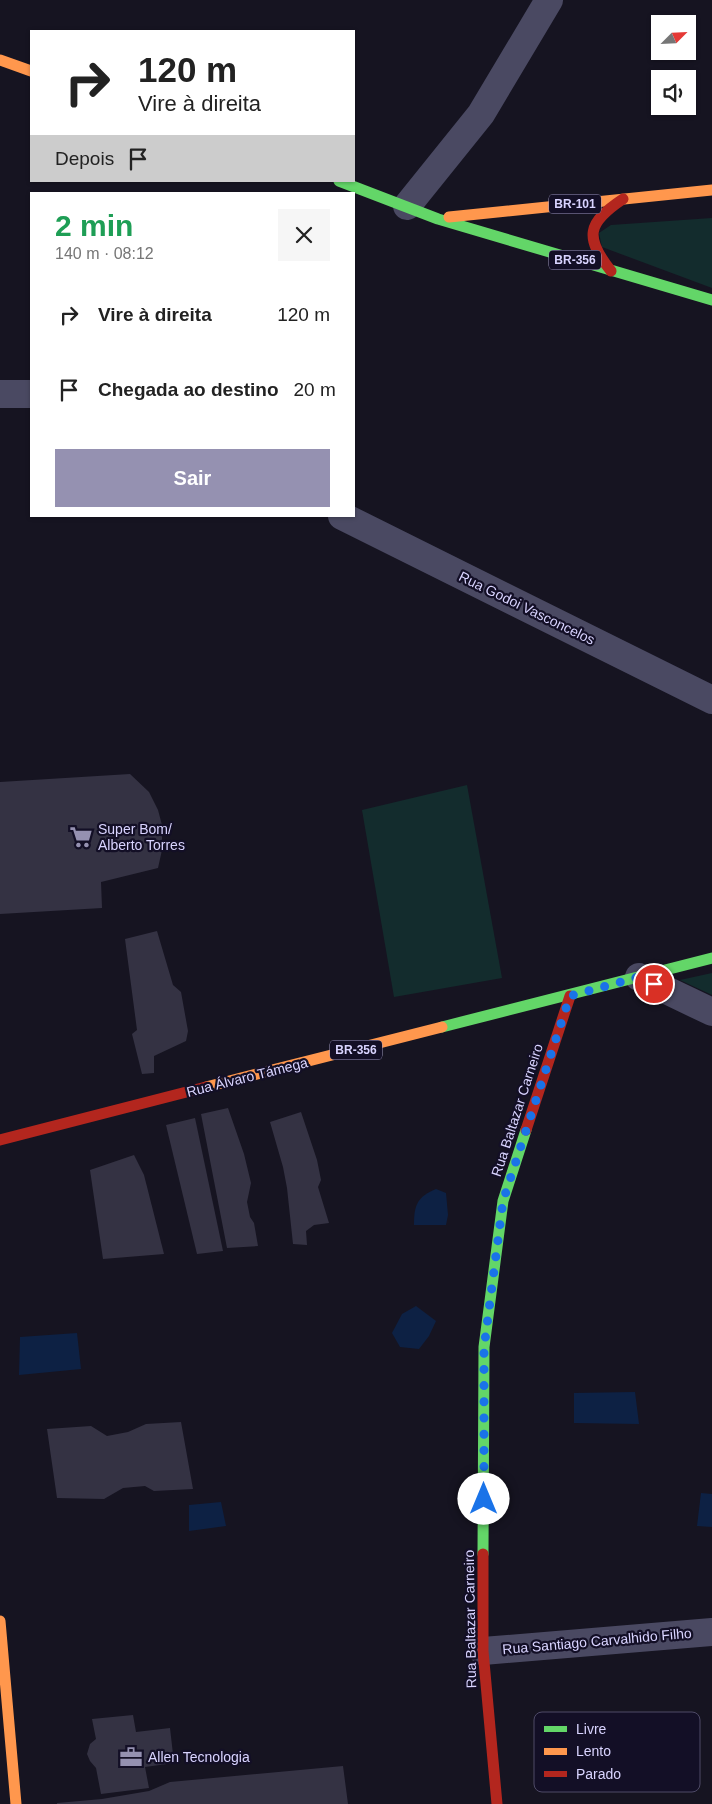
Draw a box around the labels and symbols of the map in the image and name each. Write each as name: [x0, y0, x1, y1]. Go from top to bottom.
north arrow: [651, 15, 696, 60]
road number: BR-101: [549, 194, 601, 213]
road number: BR-356: [549, 250, 601, 270]
street label: Rua Godoi Vasconcelos: [456, 568, 598, 648]
place label: Super Bom/ Alberto Torres: [98, 821, 185, 853]
supermarket icon: Super Bom/ Alberto Torres: [68, 824, 94, 850]
pin: [633, 963, 675, 1005]
road number: BR-356: [330, 1040, 382, 1060]
street label: Rua Baltazar Carneiro: [488, 1041, 546, 1178]
street label: Rua Álvaro Támega: [185, 1054, 309, 1100]
position arrow: [457, 1472, 509, 1524]
street label: Rua Baltazar Carneiro: [461, 1549, 479, 1688]
street label: Rua Santiago Carvalhido Filho: [502, 1625, 692, 1657]
legend: [534, 1712, 700, 1792]
text: Livre: [576, 1721, 607, 1737]
text: Lento: [576, 1743, 611, 1759]
office icon: Allen Tecnologia: [118, 1744, 144, 1770]
place label: Allen Tecnologia: [148, 1749, 250, 1765]
text: Parado: [576, 1766, 621, 1782]

